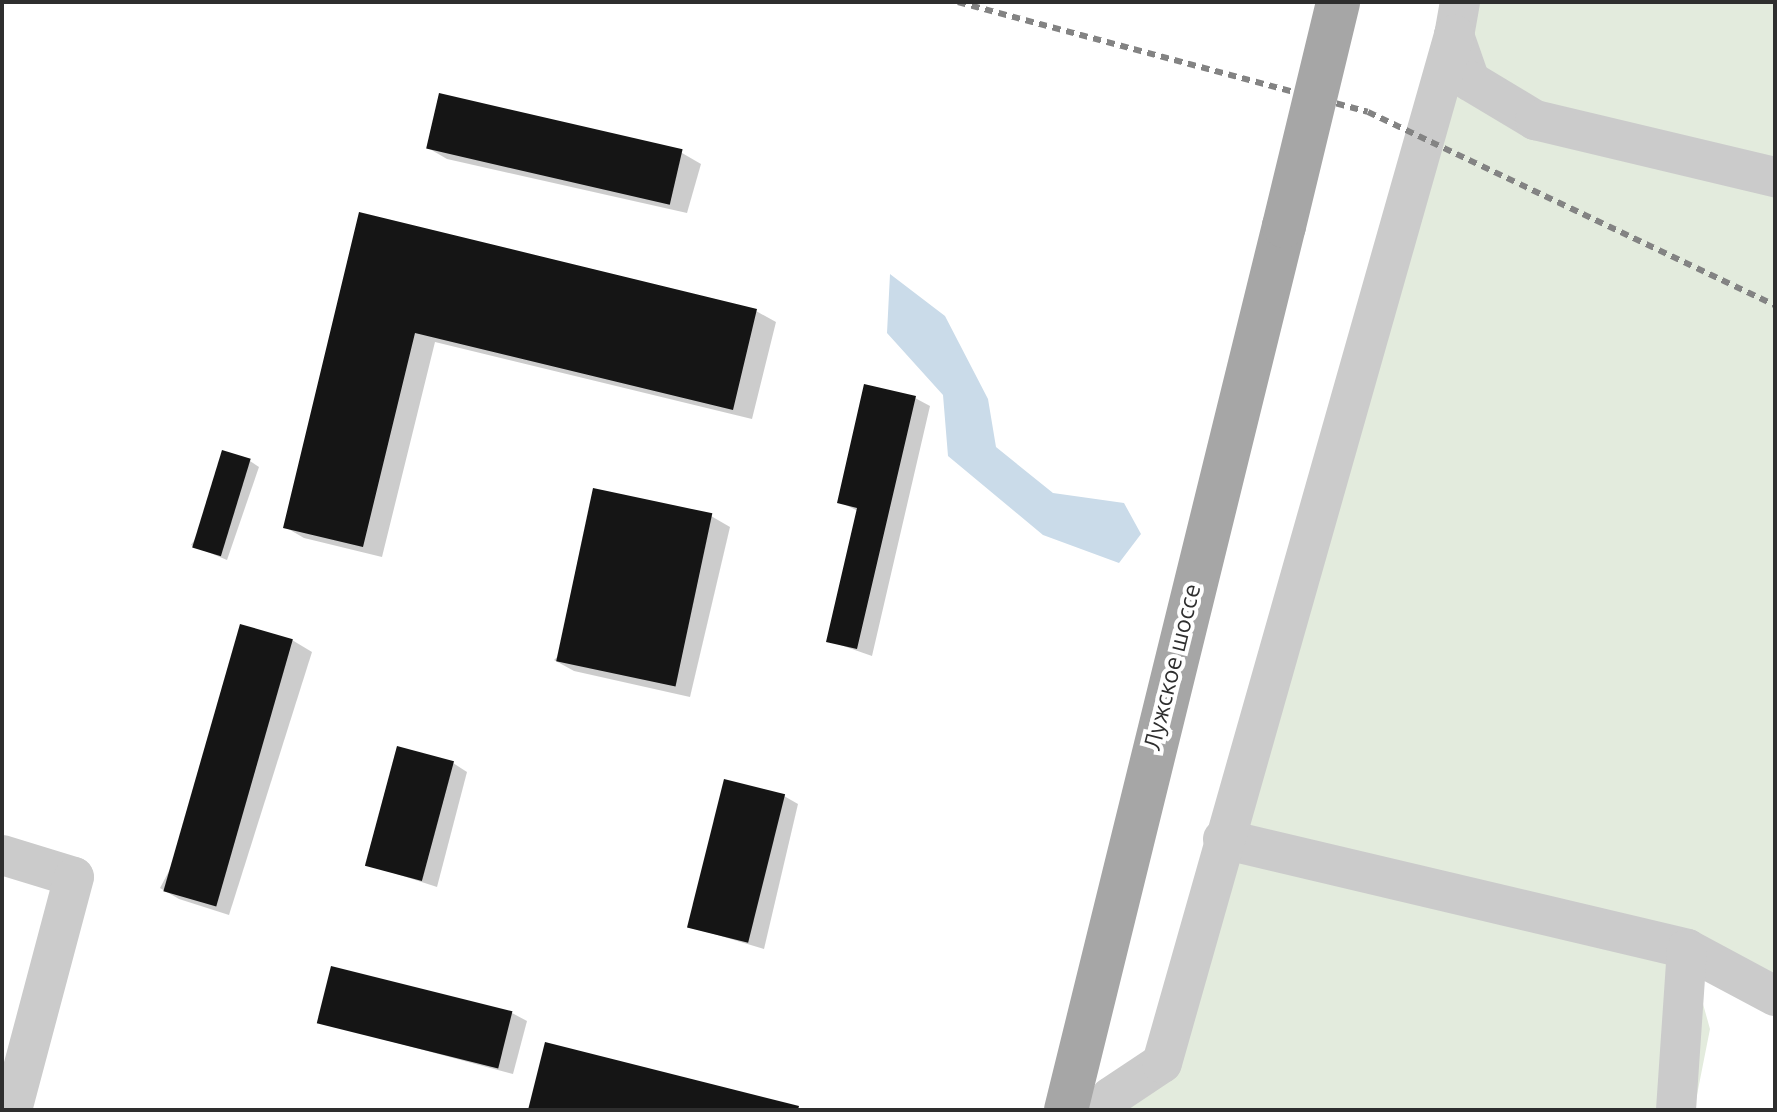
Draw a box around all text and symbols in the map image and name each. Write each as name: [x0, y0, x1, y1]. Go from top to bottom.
street label: Лужское шоссе: [1137, 581, 1207, 753]

